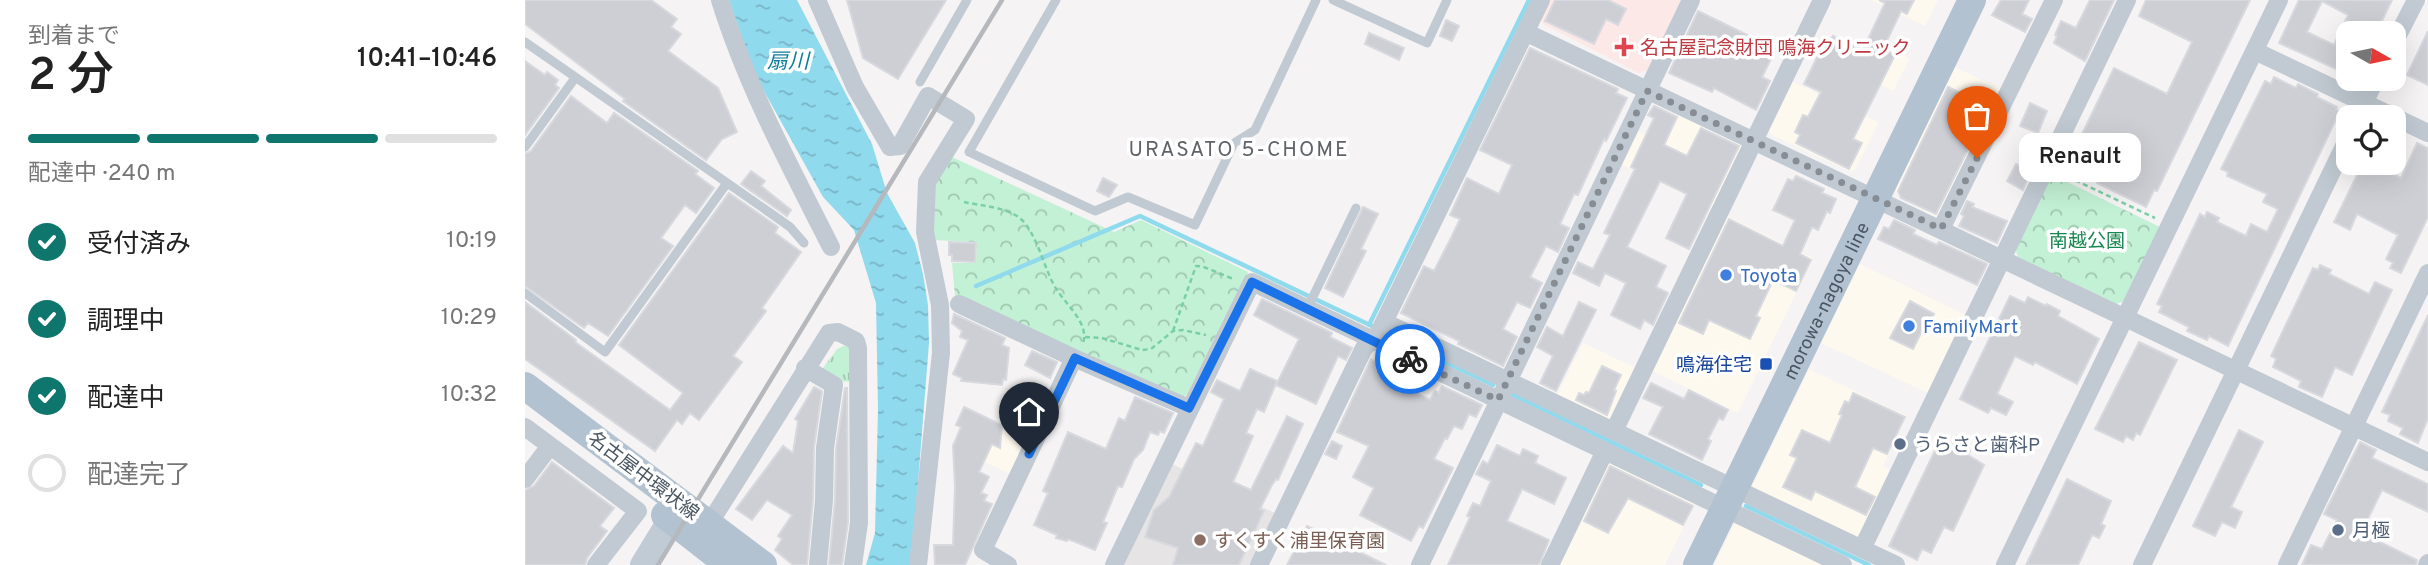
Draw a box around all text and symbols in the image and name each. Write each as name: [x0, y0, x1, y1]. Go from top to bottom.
north arrow: [2336, 21, 2406, 91]
map controls: [2336, 21, 2406, 175]
text: 到着まで: [28, 23, 120, 52]
marker: 名古屋記念財団 鳴海クリニック: [1614, 37, 1634, 57]
place label: 名古屋記念財団 鳴海クリニック: [1640, 37, 1910, 61]
text: 10:41–10:46: [357, 43, 497, 76]
text: 2 分: [28, 48, 113, 107]
water label: 扇川: [767, 49, 811, 76]
pin: [1947, 86, 2007, 158]
icon: bag: [1958, 97, 1996, 135]
button: locate: [2336, 105, 2406, 175]
callout: Renault: [2019, 134, 2141, 182]
district label: URASATO 5-CHOME: [1128, 137, 1350, 164]
text: Renault: [2039, 143, 2121, 172]
text: 配達中 · 240 m: [28, 160, 176, 189]
street label: morowa-nagoya line: [1779, 219, 1876, 384]
icon: check: [28, 223, 66, 261]
text: 10:19: [446, 227, 497, 256]
text: 受付済み: [87, 229, 191, 262]
park label: 南越公園: [2049, 230, 2125, 254]
place label: Toyota: [1740, 265, 1797, 289]
marker: Toyota: [1718, 267, 1734, 283]
icon: check: [28, 300, 66, 338]
text: 10:29: [441, 304, 497, 333]
text: 調理中: [87, 306, 165, 339]
place label: FamilyMart: [1923, 316, 2018, 340]
marker: FamilyMart: [1901, 318, 1917, 334]
courier: [1375, 324, 1445, 394]
icon: bike: [1391, 340, 1429, 378]
place label: 鳴海住宅: [1676, 354, 1752, 378]
marker: 鳴海住宅: [1758, 356, 1774, 372]
icon: check: [28, 377, 66, 415]
text: 10:32: [441, 381, 497, 410]
pin: [999, 382, 1059, 454]
text: 配達中: [87, 383, 165, 416]
icon: home: [1010, 393, 1048, 431]
street label: 名古屋中環状線: [582, 427, 703, 526]
place label: うらさと歯科P: [1914, 434, 2040, 458]
marker: うらさと歯科P: [1892, 436, 1908, 452]
text: 配達完了: [87, 460, 191, 493]
place label: 月極: [2352, 520, 2390, 544]
marker: 月極: [2330, 522, 2346, 538]
place label: すくすく浦里保育園: [1214, 530, 1385, 554]
marker: すくすく浦里保育園: [1192, 532, 1208, 548]

